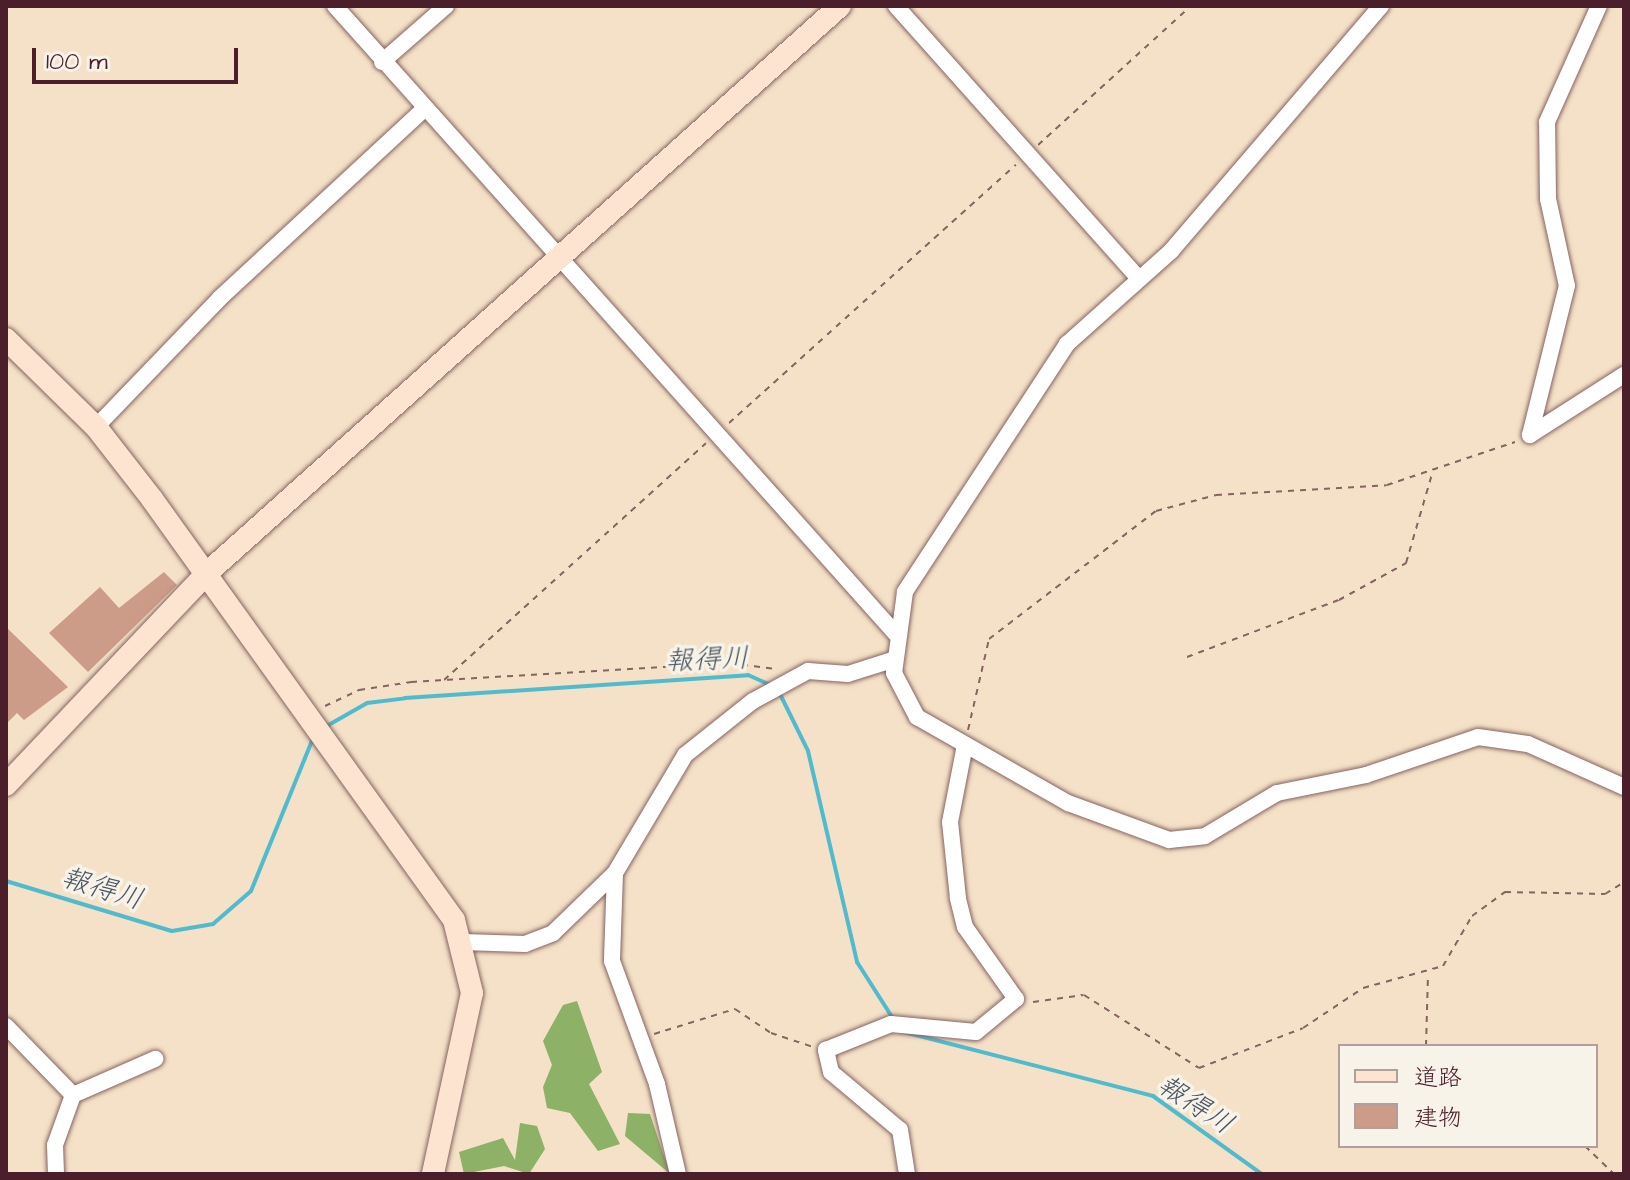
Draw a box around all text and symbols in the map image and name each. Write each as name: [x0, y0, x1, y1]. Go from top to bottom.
scale bar: [36, 32, 242, 82]
text: 100 m: [46, 45, 108, 79]
water label: 報得川: [664, 642, 750, 678]
water label: 報得川: [57, 861, 147, 917]
legend: [1338, 1044, 1598, 1148]
text: 道路: [1414, 1061, 1462, 1095]
water label: 報得川: [1151, 1068, 1239, 1142]
text: 建物: [1414, 1101, 1462, 1135]

